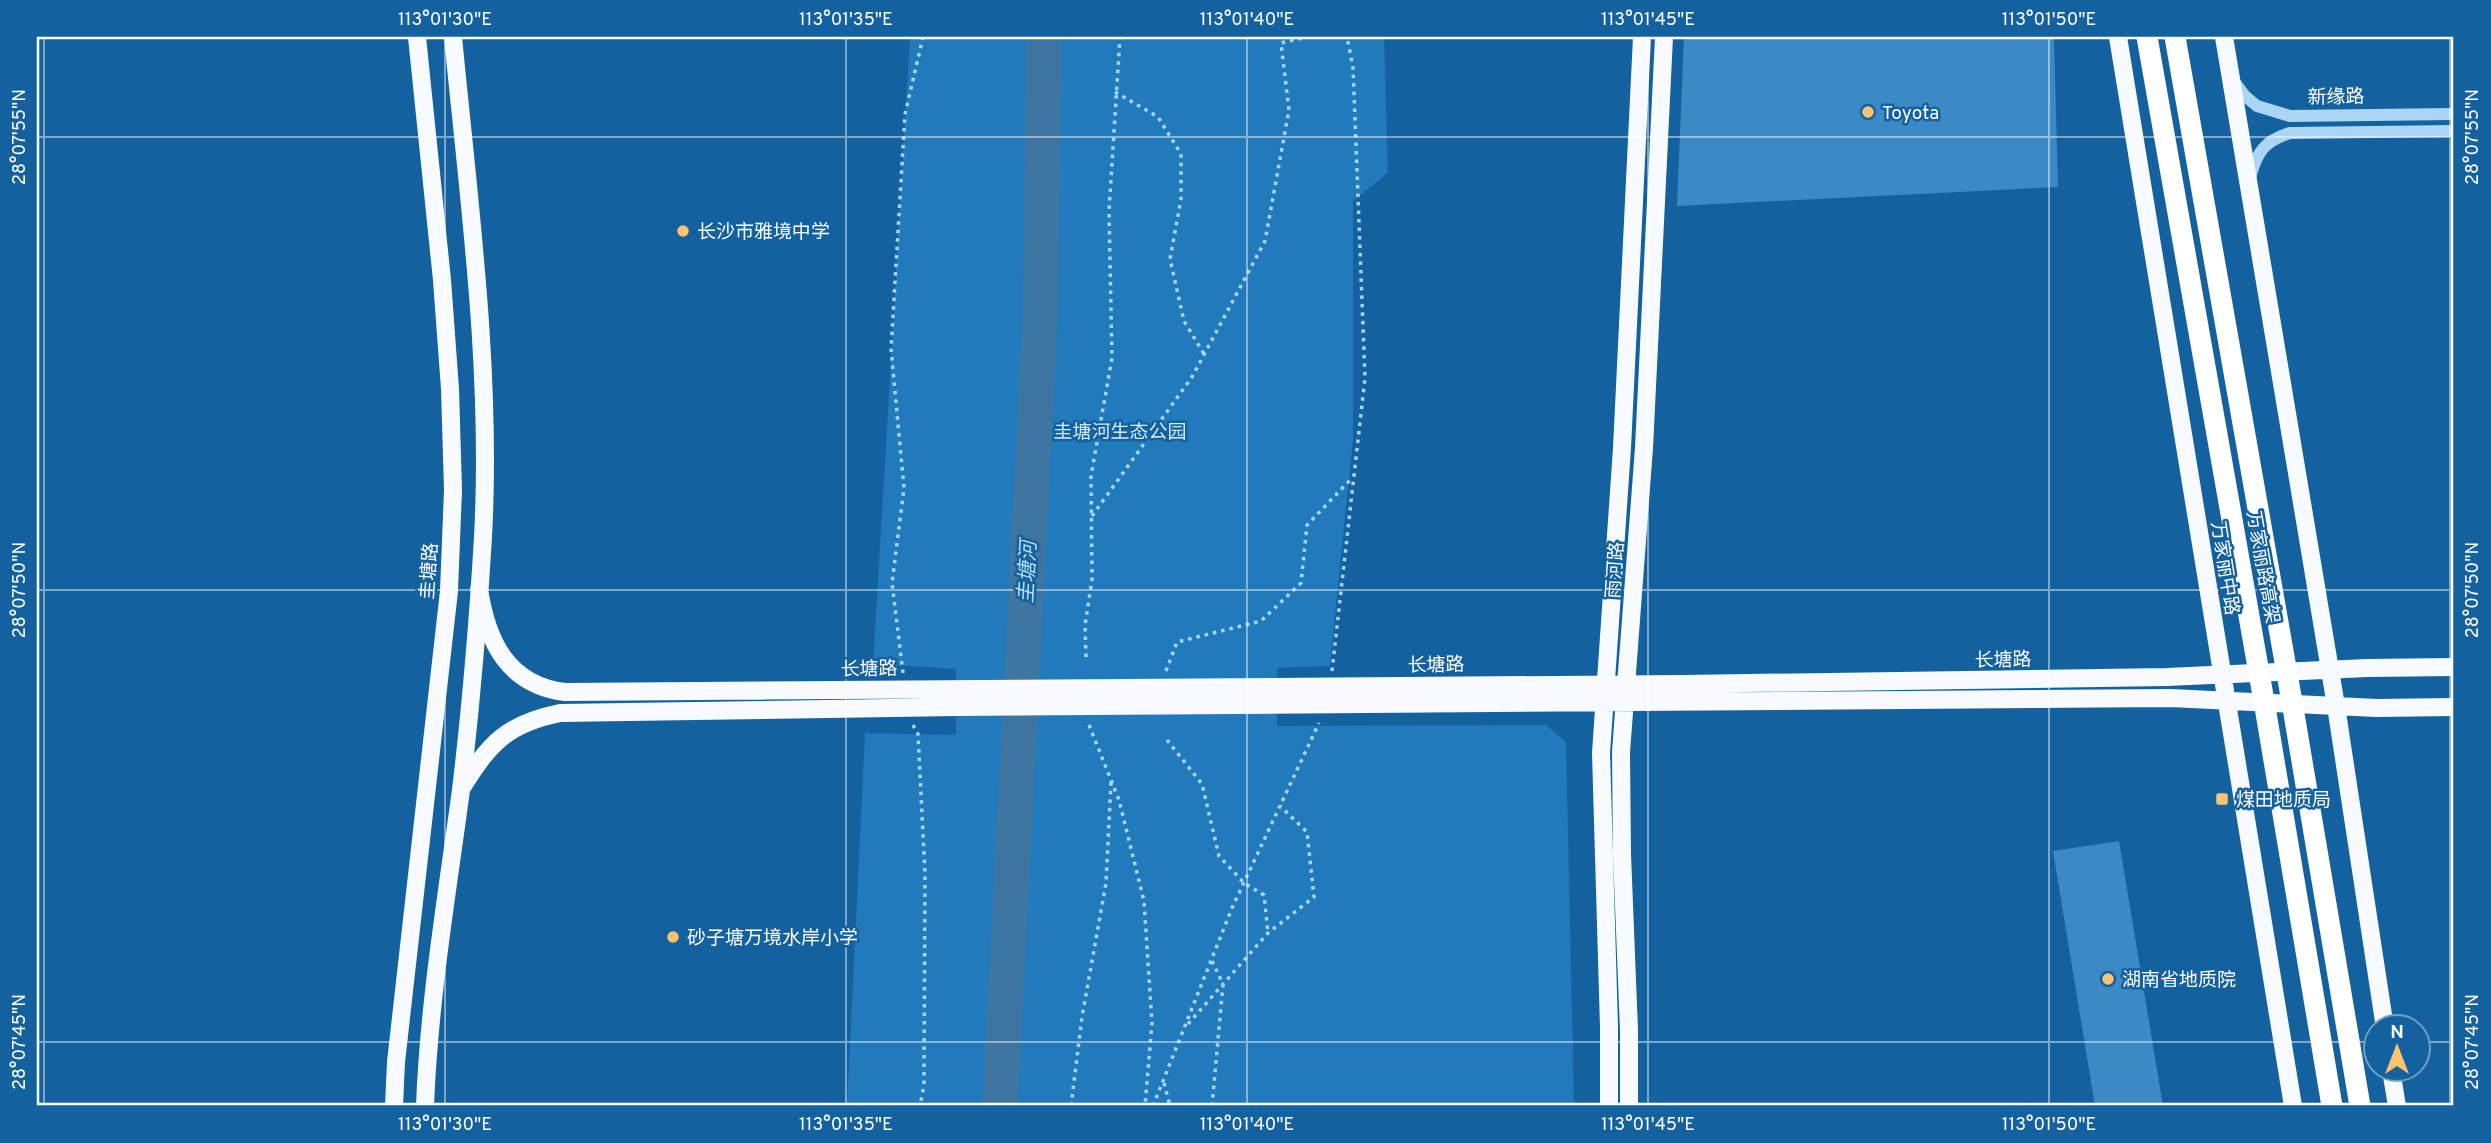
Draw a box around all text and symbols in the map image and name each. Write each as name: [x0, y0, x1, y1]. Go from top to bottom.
text: 113°01'30"E: [398, 9, 492, 32]
text: 113°01'35"E: [799, 9, 893, 32]
text: 113°01'40"E: [1200, 9, 1294, 32]
text: 113°01'45"E: [1601, 9, 1695, 32]
text: 113°01'50"E: [2002, 9, 2096, 32]
street label: 新缘路: [2307, 86, 2365, 110]
text: 28°07'55"N: [9, 89, 32, 185]
text: 28°07'55"N: [2462, 89, 2485, 185]
place label: Toyota: [1882, 102, 1939, 126]
marker: Toyota: [1860, 104, 1876, 120]
place label: 长沙市雅境中学: [697, 221, 830, 245]
marker: 长沙市雅境中学: [675, 223, 691, 239]
park label: 圭塘河生态公园: [1053, 421, 1187, 445]
street label: 万家丽路高架: [2240, 509, 2284, 626]
street label: 万家丽中路: [2205, 520, 2243, 617]
water label: 圭塘河: [1013, 536, 1044, 604]
street label: 雨河路: [1602, 541, 1630, 599]
text: 28°07'50"N: [9, 542, 32, 638]
street label: 圭塘路: [416, 542, 444, 600]
text: 28°07'50"N: [2462, 542, 2485, 638]
street label: 长塘路: [1974, 649, 2032, 673]
street label: 长塘路: [1407, 654, 1465, 678]
street label: 长塘路: [840, 658, 898, 682]
place label: 煤田地质局: [2236, 789, 2331, 813]
marker: 煤田地质局: [2214, 791, 2230, 807]
place label: 砂子塘万境水岸小学: [687, 927, 858, 951]
marker: 砂子塘万境水岸小学: [665, 929, 681, 945]
place label: 湖南省地质院: [2122, 969, 2236, 993]
marker: 湖南省地质院: [2100, 971, 2116, 987]
text: 28°07'45"N: [9, 994, 32, 1090]
text: 28°07'45"N: [2462, 994, 2485, 1090]
north arrow: [2362, 1014, 2432, 1084]
text: N: [2390, 1021, 2404, 1045]
text: 113°01'30"E: [398, 1114, 492, 1137]
text: 113°01'35"E: [799, 1114, 893, 1137]
text: 113°01'40"E: [1200, 1114, 1294, 1137]
text: 113°01'45"E: [1601, 1114, 1695, 1137]
text: 113°01'50"E: [2002, 1114, 2096, 1137]

